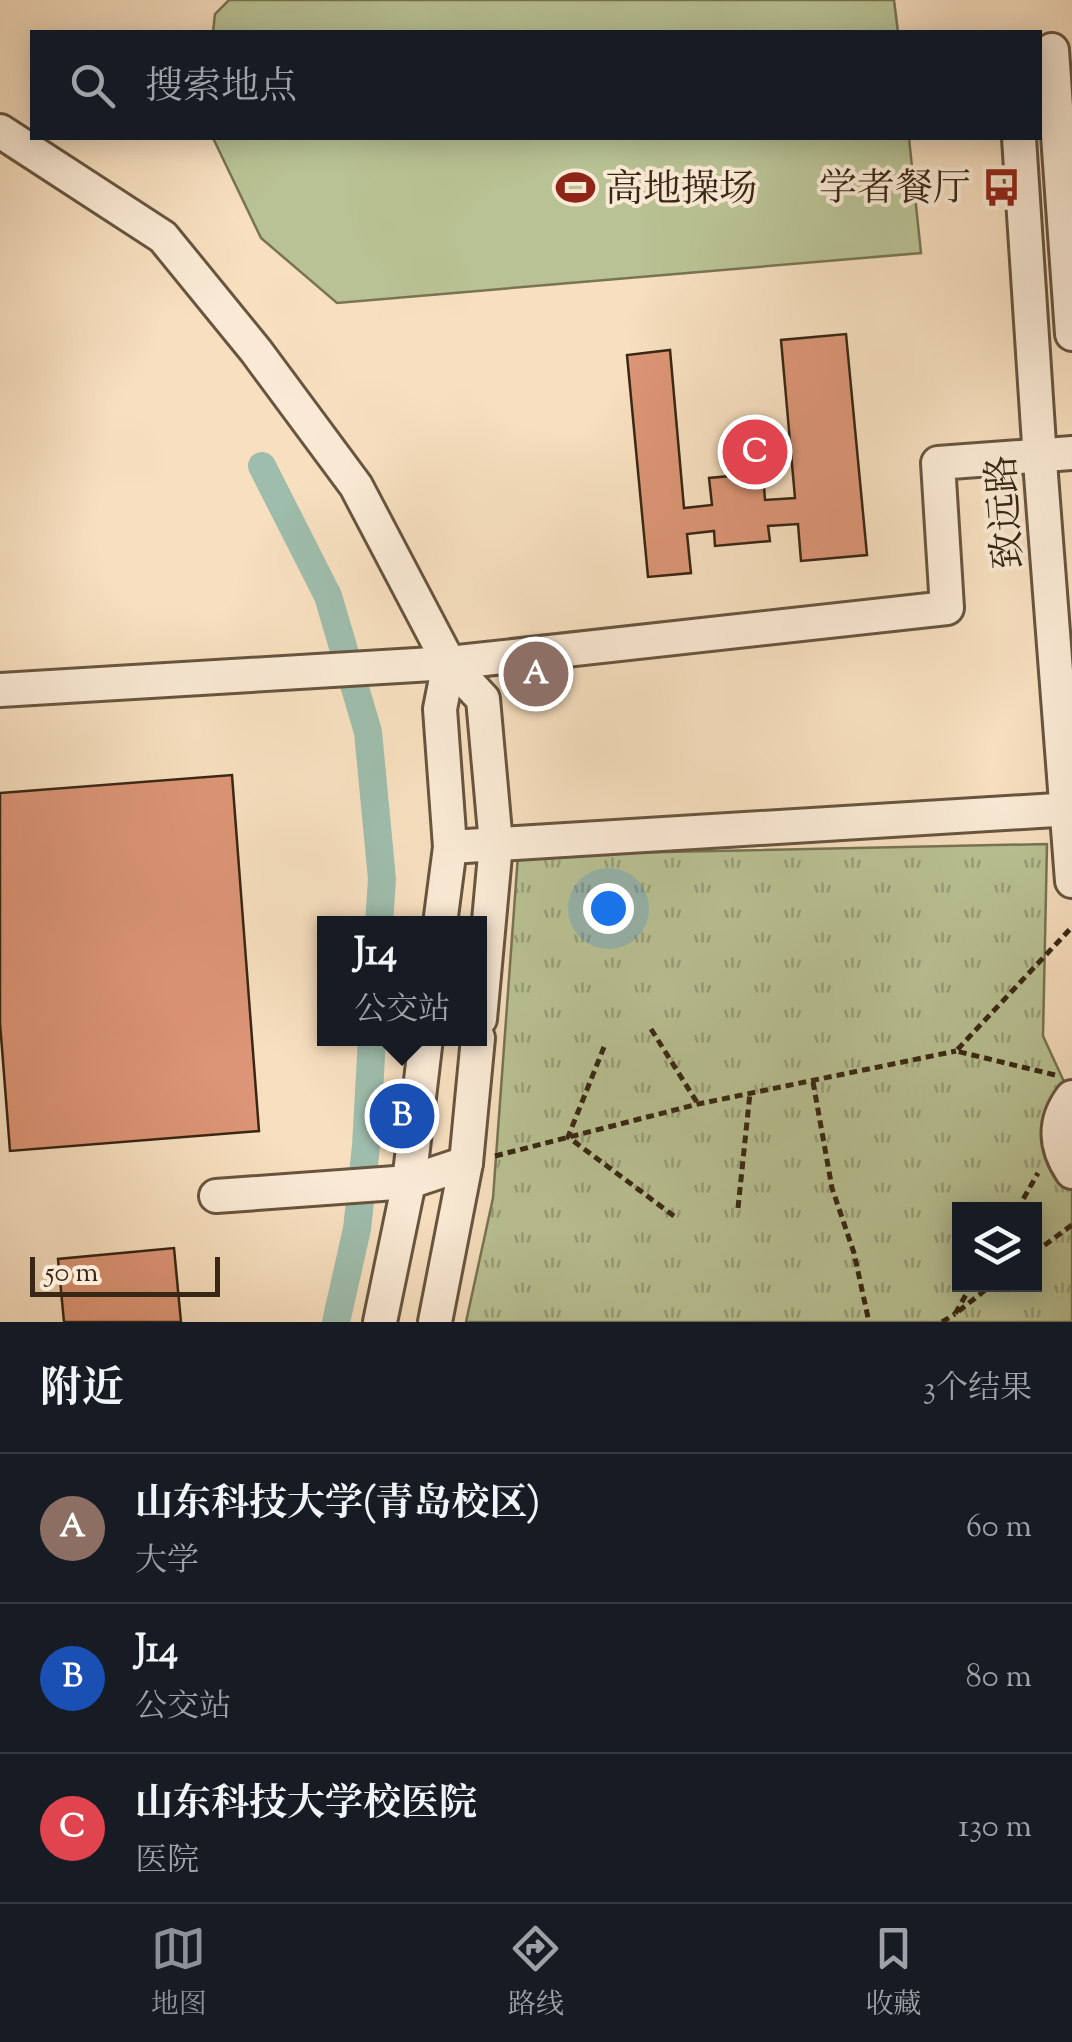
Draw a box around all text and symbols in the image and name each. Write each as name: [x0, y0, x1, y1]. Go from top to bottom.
search box: [30, 30, 1042, 140]
icon: search: [65, 58, 120, 113]
text: 搜索地点: [145, 62, 297, 116]
place label: 学者餐厅: [819, 164, 971, 218]
place label: 高地操场: [605, 165, 757, 219]
bus stop icon: 学者餐厅: [980, 166, 1022, 208]
sports icon: 高地操场: [554, 167, 596, 209]
pin: C: [722, 414, 788, 490]
street label: 致远路: [977, 453, 1039, 570]
pin: A: [504, 636, 568, 712]
your location: [583, 883, 634, 934]
popup: [317, 916, 487, 1046]
text: J14: [354, 928, 397, 982]
text: 公交站: [354, 988, 450, 1034]
pin: B: [370, 1078, 434, 1154]
map controls: [952, 1202, 1042, 1292]
button: layers: [952, 1202, 1042, 1292]
scale bar: [30, 1252, 220, 1296]
text: 50 m: [45, 1254, 99, 1294]
text: 附近: [40, 1361, 124, 1421]
text: 3个结果: [923, 1367, 1032, 1413]
text: 山东科技大学(青岛校区): [135, 1479, 540, 1533]
text: A: [60, 1505, 85, 1551]
text: 60 m: [966, 1505, 1032, 1551]
text: 大学: [135, 1539, 199, 1585]
text: J14: [135, 1625, 178, 1679]
text: B: [62, 1655, 83, 1701]
text: 80 m: [966, 1655, 1032, 1701]
text: 公交站: [135, 1685, 231, 1731]
text: 山东科技大学校医院: [135, 1779, 477, 1833]
text: C: [60, 1805, 85, 1851]
text: 130 m: [958, 1805, 1032, 1851]
text: 医院: [135, 1839, 199, 1885]
tab: 地图: [151, 1921, 207, 2026]
tab: 路线: [508, 1921, 564, 2026]
tab: 收藏: [865, 1921, 921, 2026]

